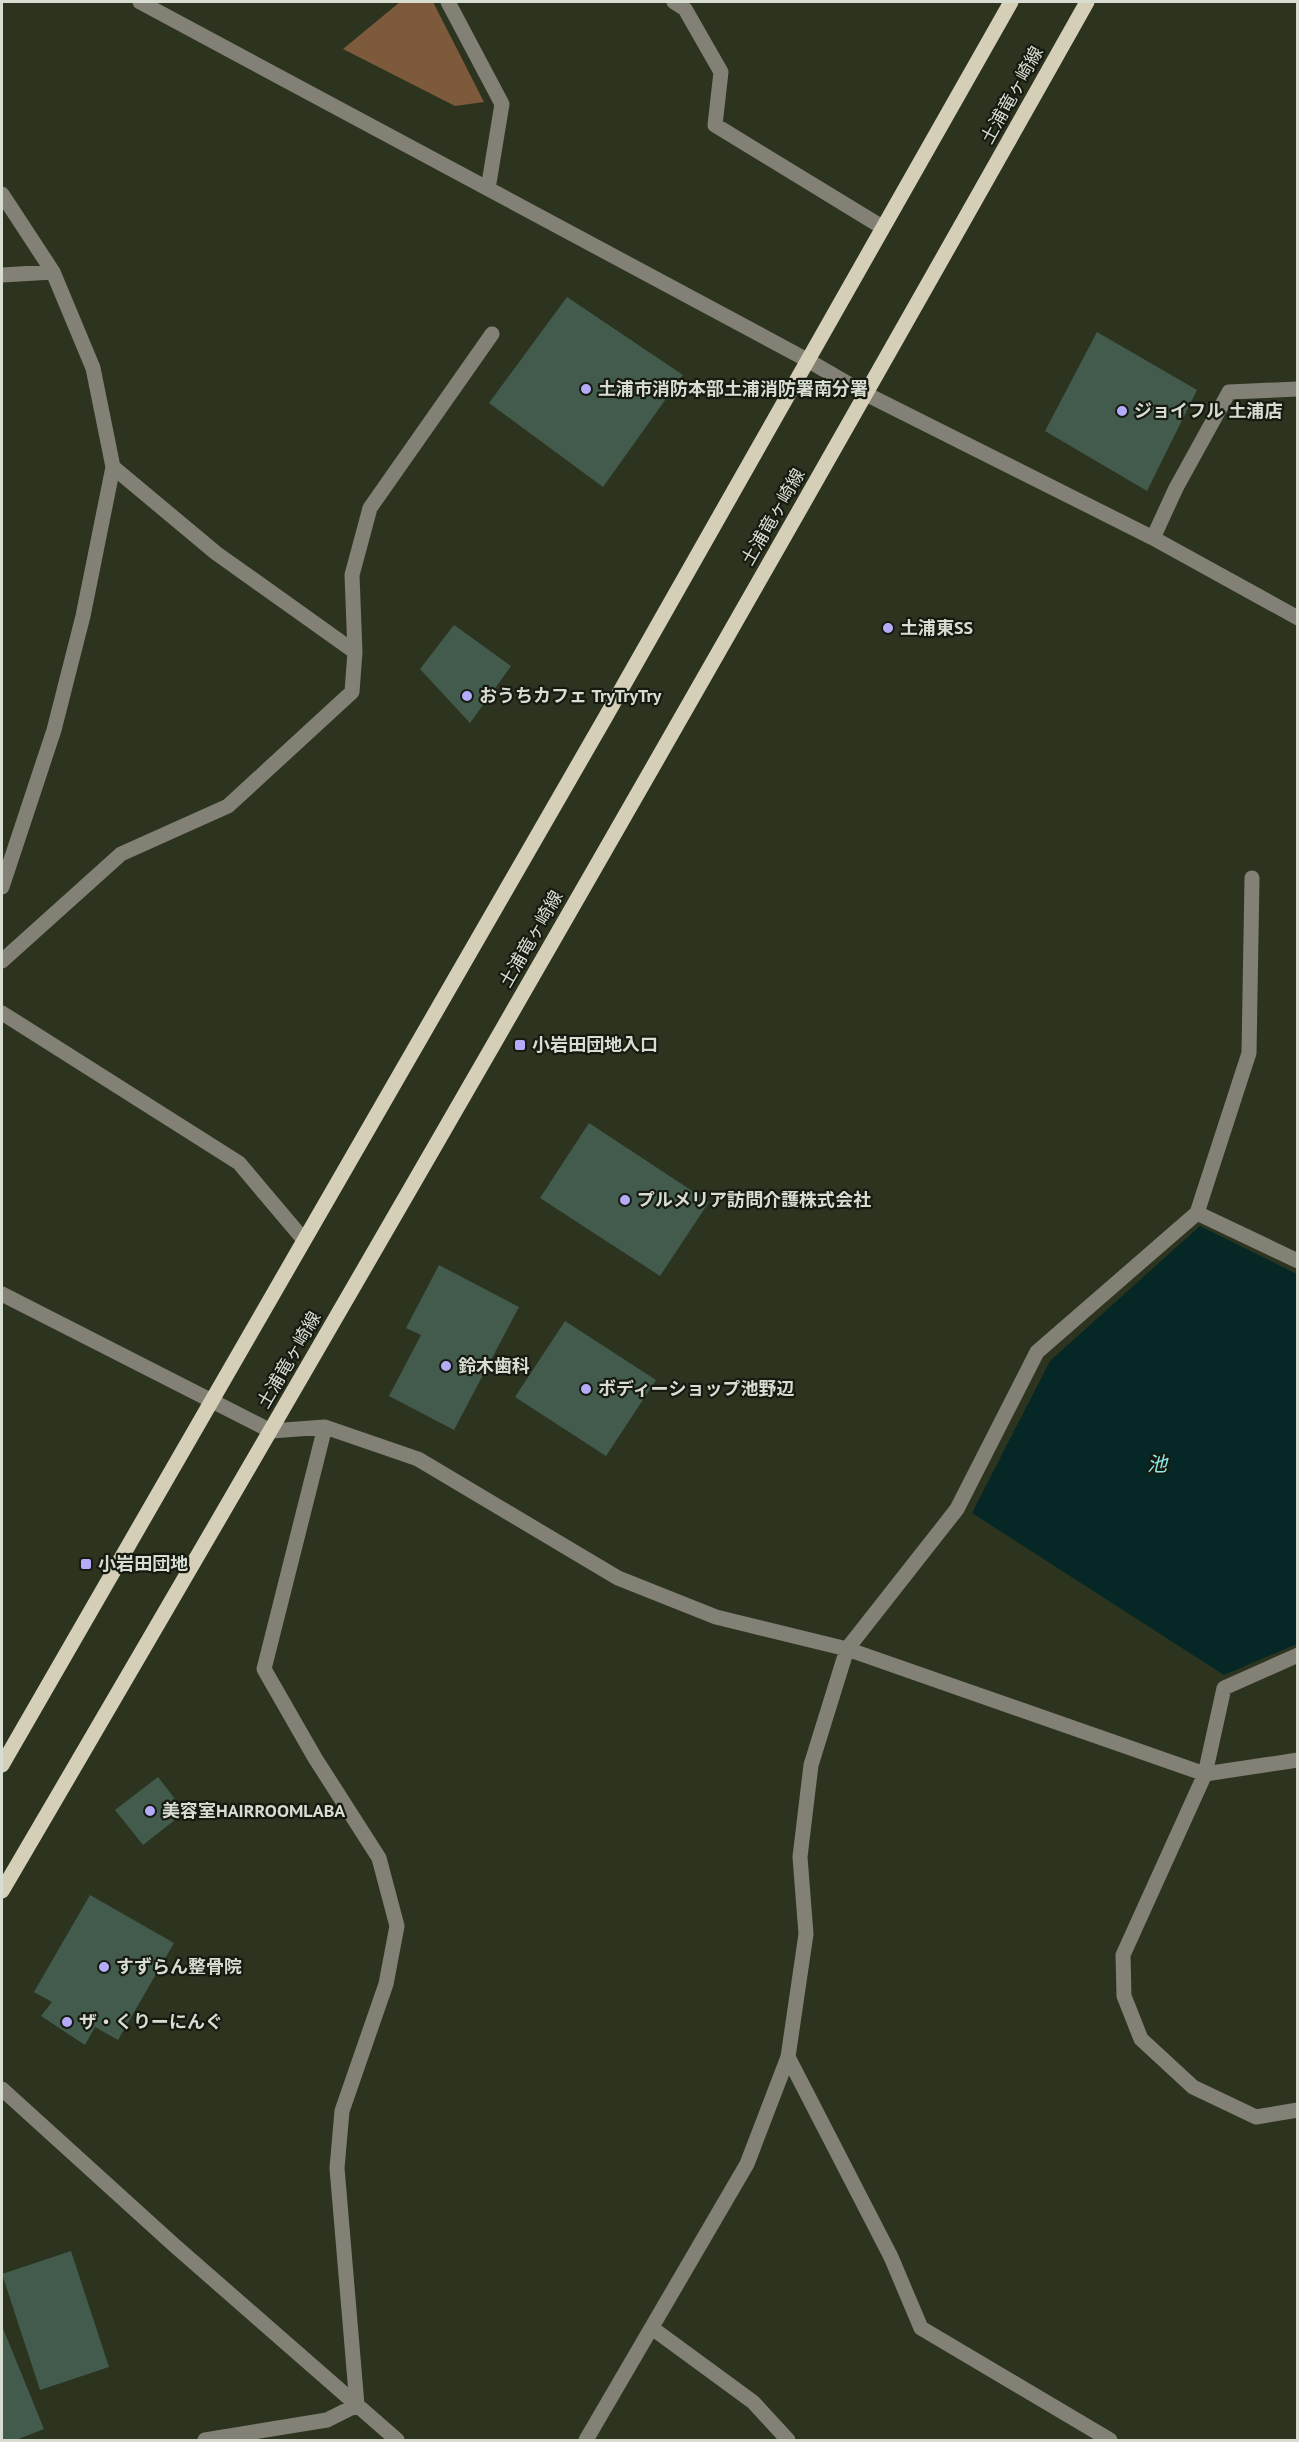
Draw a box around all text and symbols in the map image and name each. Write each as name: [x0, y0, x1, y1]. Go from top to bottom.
street label: 土浦竜ヶ崎線: [975, 42, 1048, 148]
place label: 土浦市消防本部土浦消防署南分署: [598, 377, 868, 400]
marker: 土浦市消防本部土浦消防署南分署: [579, 382, 593, 396]
place label: ジョイフル 土浦店: [1134, 399, 1283, 422]
marker: ジョイフル 土浦店: [1115, 404, 1129, 418]
street label: 土浦竜ヶ崎線: [736, 464, 810, 569]
place label: 土浦東SS: [900, 616, 973, 639]
marker: 土浦東SS: [881, 621, 895, 635]
place label: おうちカフェ TryTryTry: [479, 684, 662, 707]
marker: おうちカフェ TryTryTry: [460, 689, 474, 703]
street label: 土浦竜ヶ崎線: [494, 886, 568, 991]
place label: 小岩田団地入口: [532, 1033, 658, 1056]
marker: 小岩田団地入口: [513, 1038, 527, 1052]
place label: プルメリア訪問介護株式会社: [637, 1188, 871, 1211]
marker: プルメリア訪問介護株式会社: [618, 1193, 632, 1207]
street label: 土浦竜ヶ崎線: [252, 1307, 326, 1412]
place label: 鈴木歯科: [458, 1354, 530, 1377]
marker: 鈴木歯科: [439, 1359, 453, 1373]
place label: ボディーショップ池野辺: [598, 1377, 794, 1400]
marker: ボディーショップ池野辺: [579, 1382, 593, 1396]
water label: 池: [1147, 1451, 1169, 1477]
place label: 小岩田団地: [98, 1552, 188, 1575]
marker: 小岩田団地: [79, 1557, 93, 1571]
place label: 美容室HAIRROOMLABA: [162, 1799, 345, 1822]
marker: 美容室HAIRROOMLABA: [143, 1804, 157, 1818]
place label: すずらん整骨院: [116, 1955, 242, 1978]
marker: すずらん整骨院: [97, 1960, 111, 1974]
place label: ザ・くりーにんぐ: [79, 2010, 223, 2033]
marker: ザ・くりーにんぐ: [60, 2015, 74, 2029]

